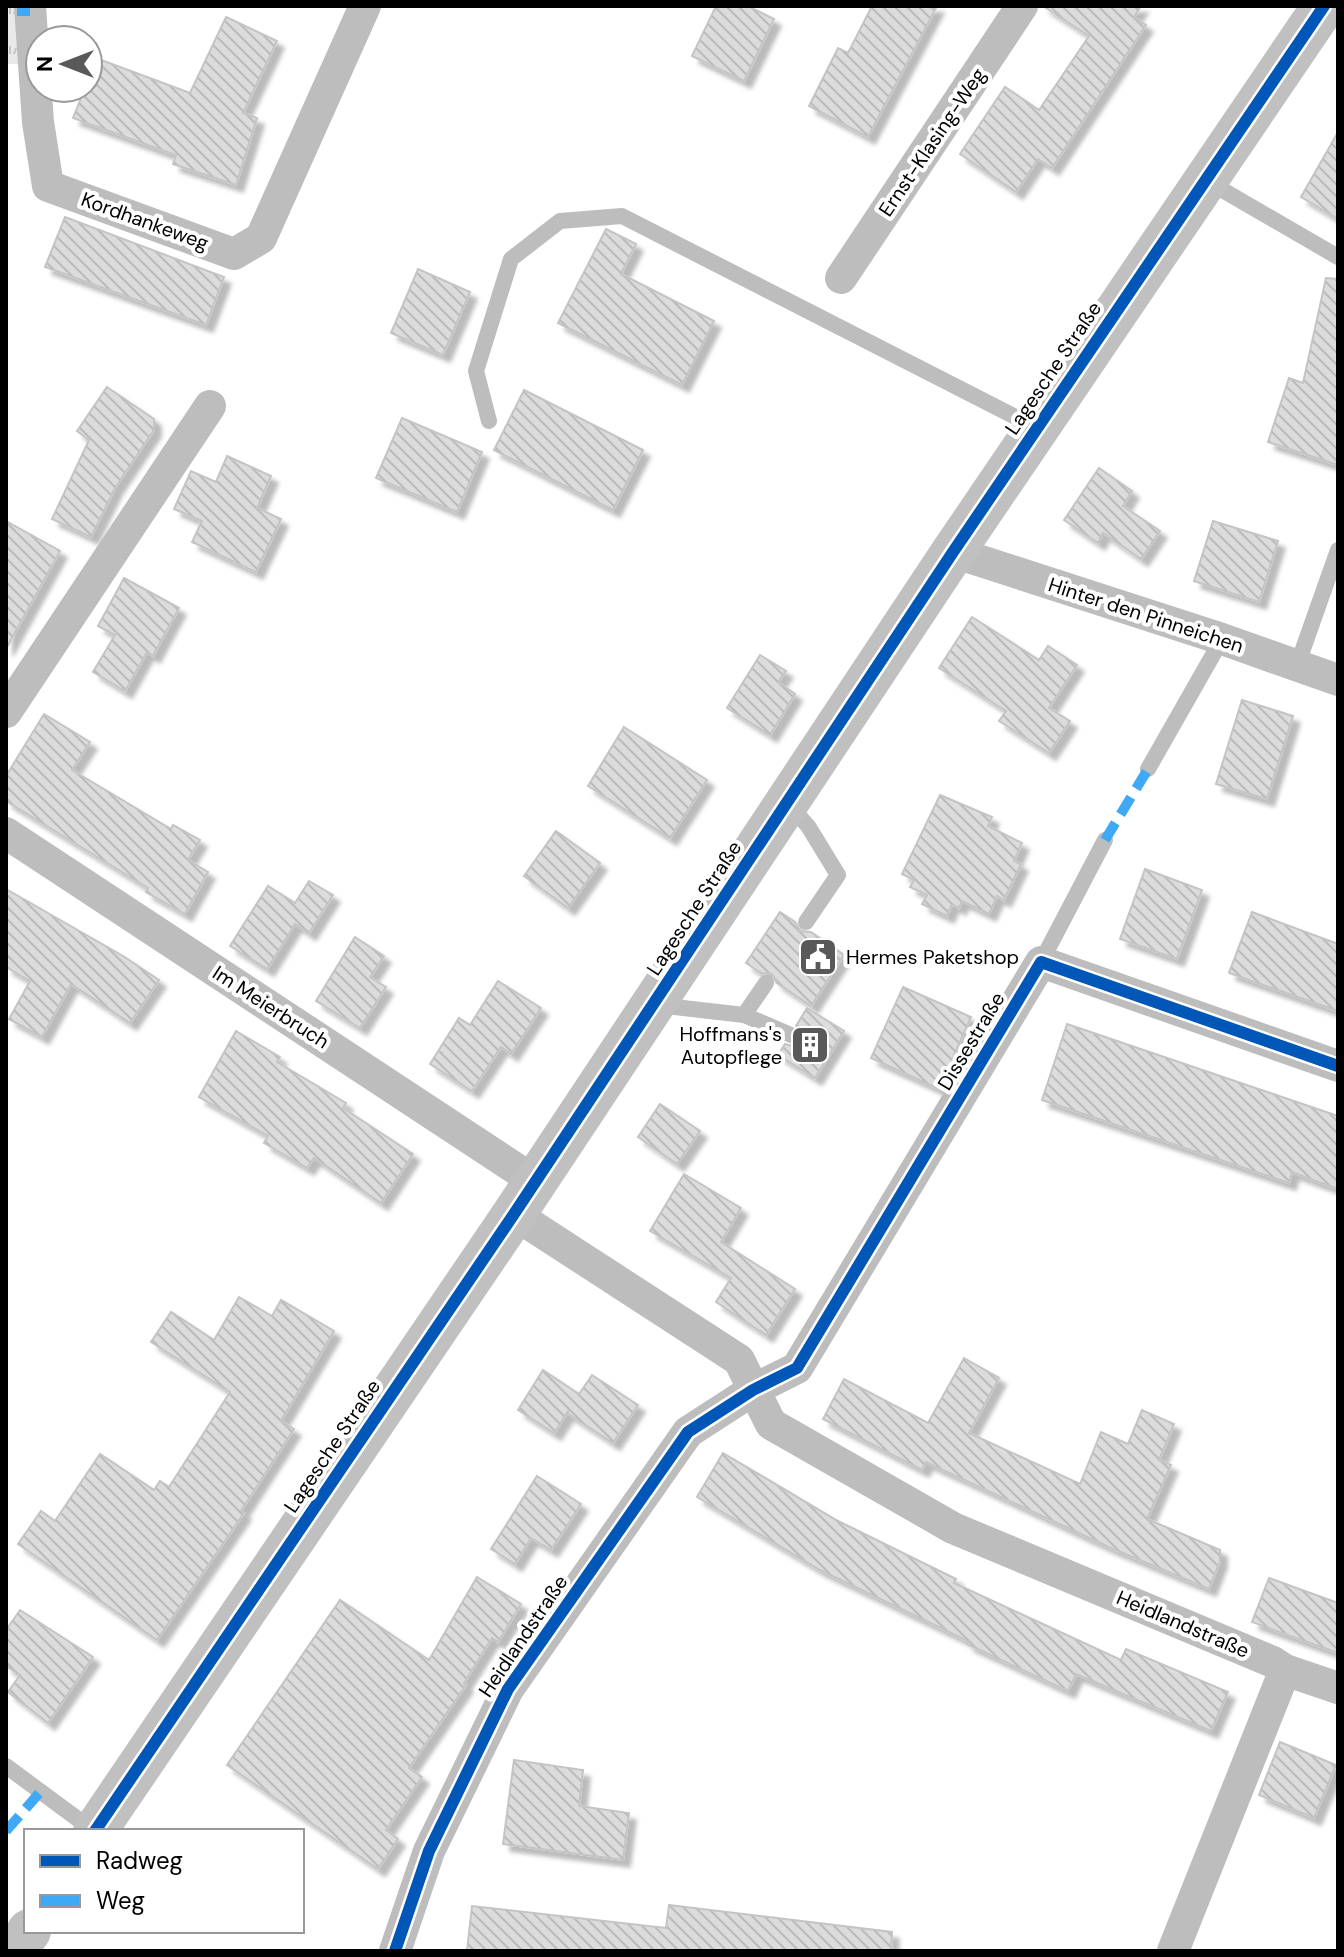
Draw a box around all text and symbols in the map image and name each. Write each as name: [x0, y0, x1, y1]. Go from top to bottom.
north arrow: [24, 24, 104, 104]
text: N: [30, 56, 59, 72]
street label: Ernst-Klasing-Weg: [873, 63, 991, 221]
street label: Kordhankeweg: [78, 186, 212, 256]
street label: Lagesche Straße: [999, 296, 1107, 440]
street label: Hinter den Pinneichen: [1045, 571, 1247, 659]
street label: Lagesche Straße: [641, 836, 747, 980]
public building icon: Hermes Paketshop: [797, 936, 839, 978]
place label: Hermes Paketshop: [846, 944, 1019, 970]
street label: Im Meierbruch: [208, 960, 334, 1054]
street label: Dissestraße: [932, 987, 1010, 1095]
place label: Hoffmans's Autopflege: [679, 1021, 782, 1070]
building icon: Hoffmans's Autopflege: [789, 1024, 831, 1066]
street label: Lagesche Straße: [278, 1374, 386, 1518]
street label: Heidlandstraße: [473, 1570, 573, 1702]
street label: Heidlandstraße: [1113, 1584, 1253, 1664]
legend: [24, 1829, 304, 1933]
text: Radweg: [96, 1845, 183, 1876]
text: Weg: [96, 1885, 145, 1916]

